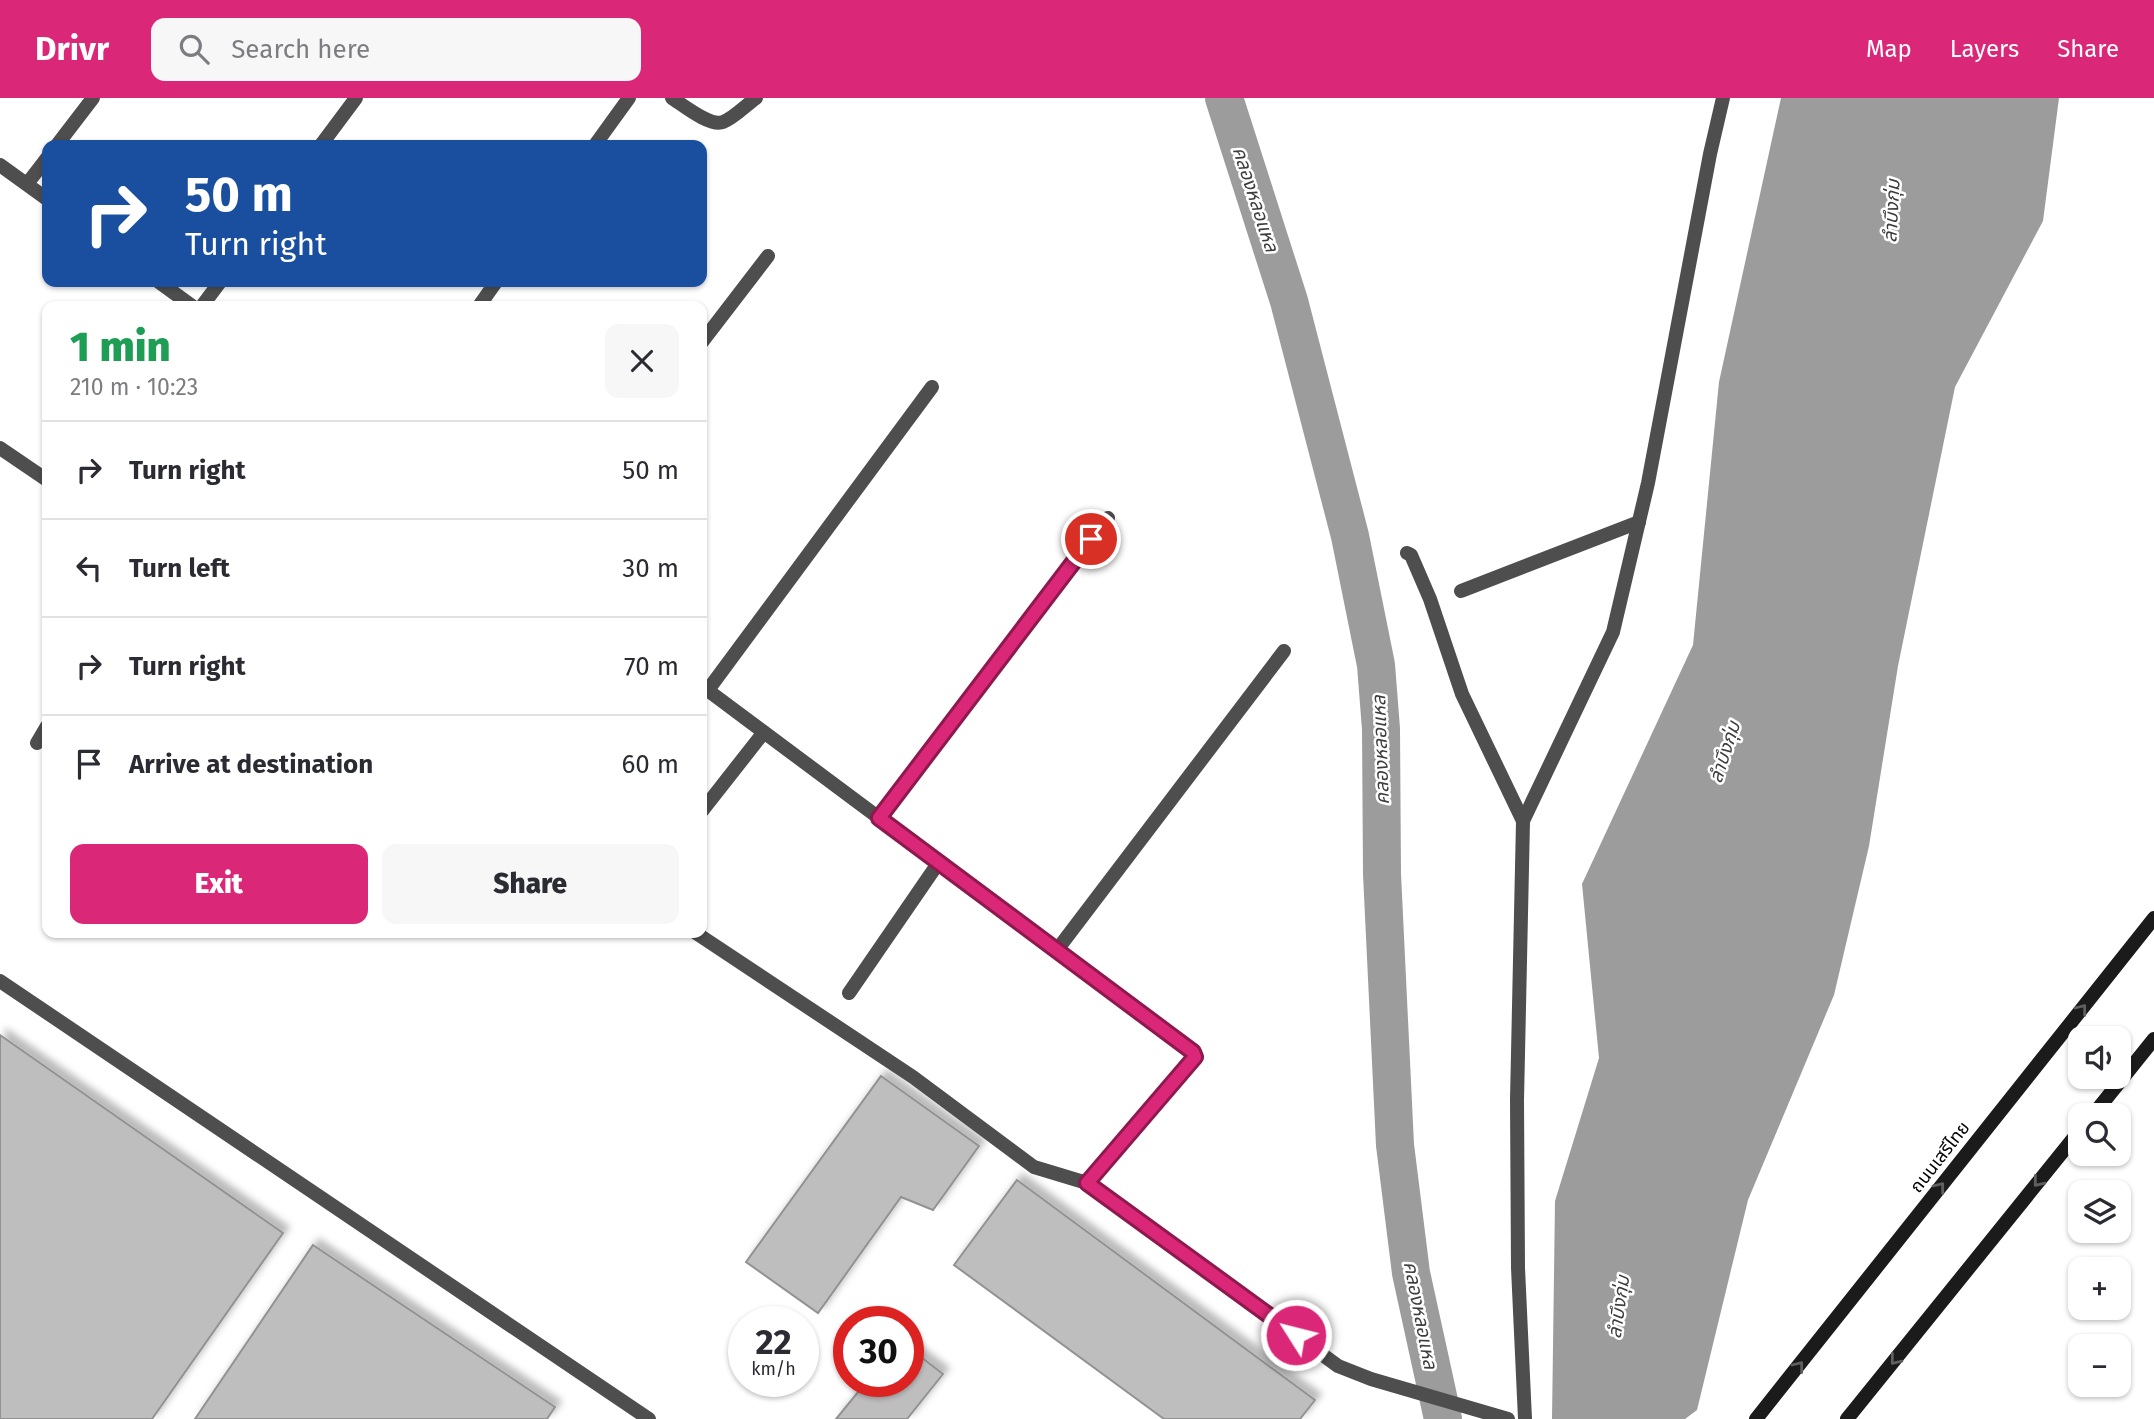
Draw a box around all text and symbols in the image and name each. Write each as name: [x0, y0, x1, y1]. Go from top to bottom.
search box: [151, 18, 641, 81]
text: Drivr: [35, 29, 109, 69]
icon: search: [175, 30, 213, 68]
text: Search here: [231, 34, 370, 65]
text: Map: [1866, 35, 1912, 63]
text: Layers: [1950, 35, 2019, 63]
text: Share: [2057, 35, 2119, 63]
water label: คลองหลอแหล: [1228, 144, 1284, 256]
text: 50 m: [185, 165, 293, 224]
icon: right: [70, 168, 161, 259]
water label: ลำบึงกุ่ม: [1878, 177, 1905, 243]
text: Turn right: [185, 225, 327, 263]
text: 1 min: [70, 322, 171, 372]
button: close: [605, 324, 679, 398]
text: 210 m · 10:23: [70, 373, 198, 401]
icon: right: [70, 451, 108, 489]
text: Turn right: [129, 455, 246, 486]
text: 50 m: [622, 455, 679, 486]
pin: [1061, 509, 1121, 569]
icon: arrive: [1072, 520, 1110, 558]
icon: left: [70, 549, 108, 587]
text: Turn left: [129, 553, 230, 584]
text: 30 m: [622, 553, 679, 584]
icon: right: [70, 647, 108, 685]
text: Turn right: [129, 651, 246, 682]
text: 70 m: [624, 651, 679, 682]
water label: คลองหลอแหล: [1367, 694, 1394, 805]
water label: ลำบึงกุ่ม: [1704, 717, 1746, 786]
icon: arrive: [70, 745, 108, 783]
text: Arrive at destination: [129, 749, 373, 780]
text: 60 m: [621, 749, 679, 780]
button: Exit: [70, 844, 368, 924]
button: Share: [382, 844, 679, 924]
one-way arrow: [2073, 1005, 2086, 1017]
map controls: [2068, 1026, 2131, 1397]
button: sound: [2068, 1026, 2131, 1089]
button: search: [2068, 1103, 2131, 1166]
street label: ถนนเสรีไทย: [1905, 1117, 1975, 1197]
one-way arrow: [2034, 1174, 2046, 1187]
button: layers: [2068, 1180, 2131, 1243]
one-way arrow: [1932, 1183, 1944, 1196]
button: +: [2068, 1257, 2131, 1320]
water label: คลองหลอแหล: [1399, 1259, 1442, 1372]
water label: ลำบึงกุ่ม: [1603, 1273, 1634, 1340]
position arrow: [1259, 1298, 1333, 1372]
speed limit sign: 30: [833, 1306, 924, 1397]
text: 22: [755, 1321, 792, 1363]
button: −: [2068, 1334, 2131, 1397]
one-way arrow: [1891, 1351, 1903, 1364]
text: km/h: [751, 1358, 796, 1380]
one-way arrow: [1790, 1361, 1803, 1373]

